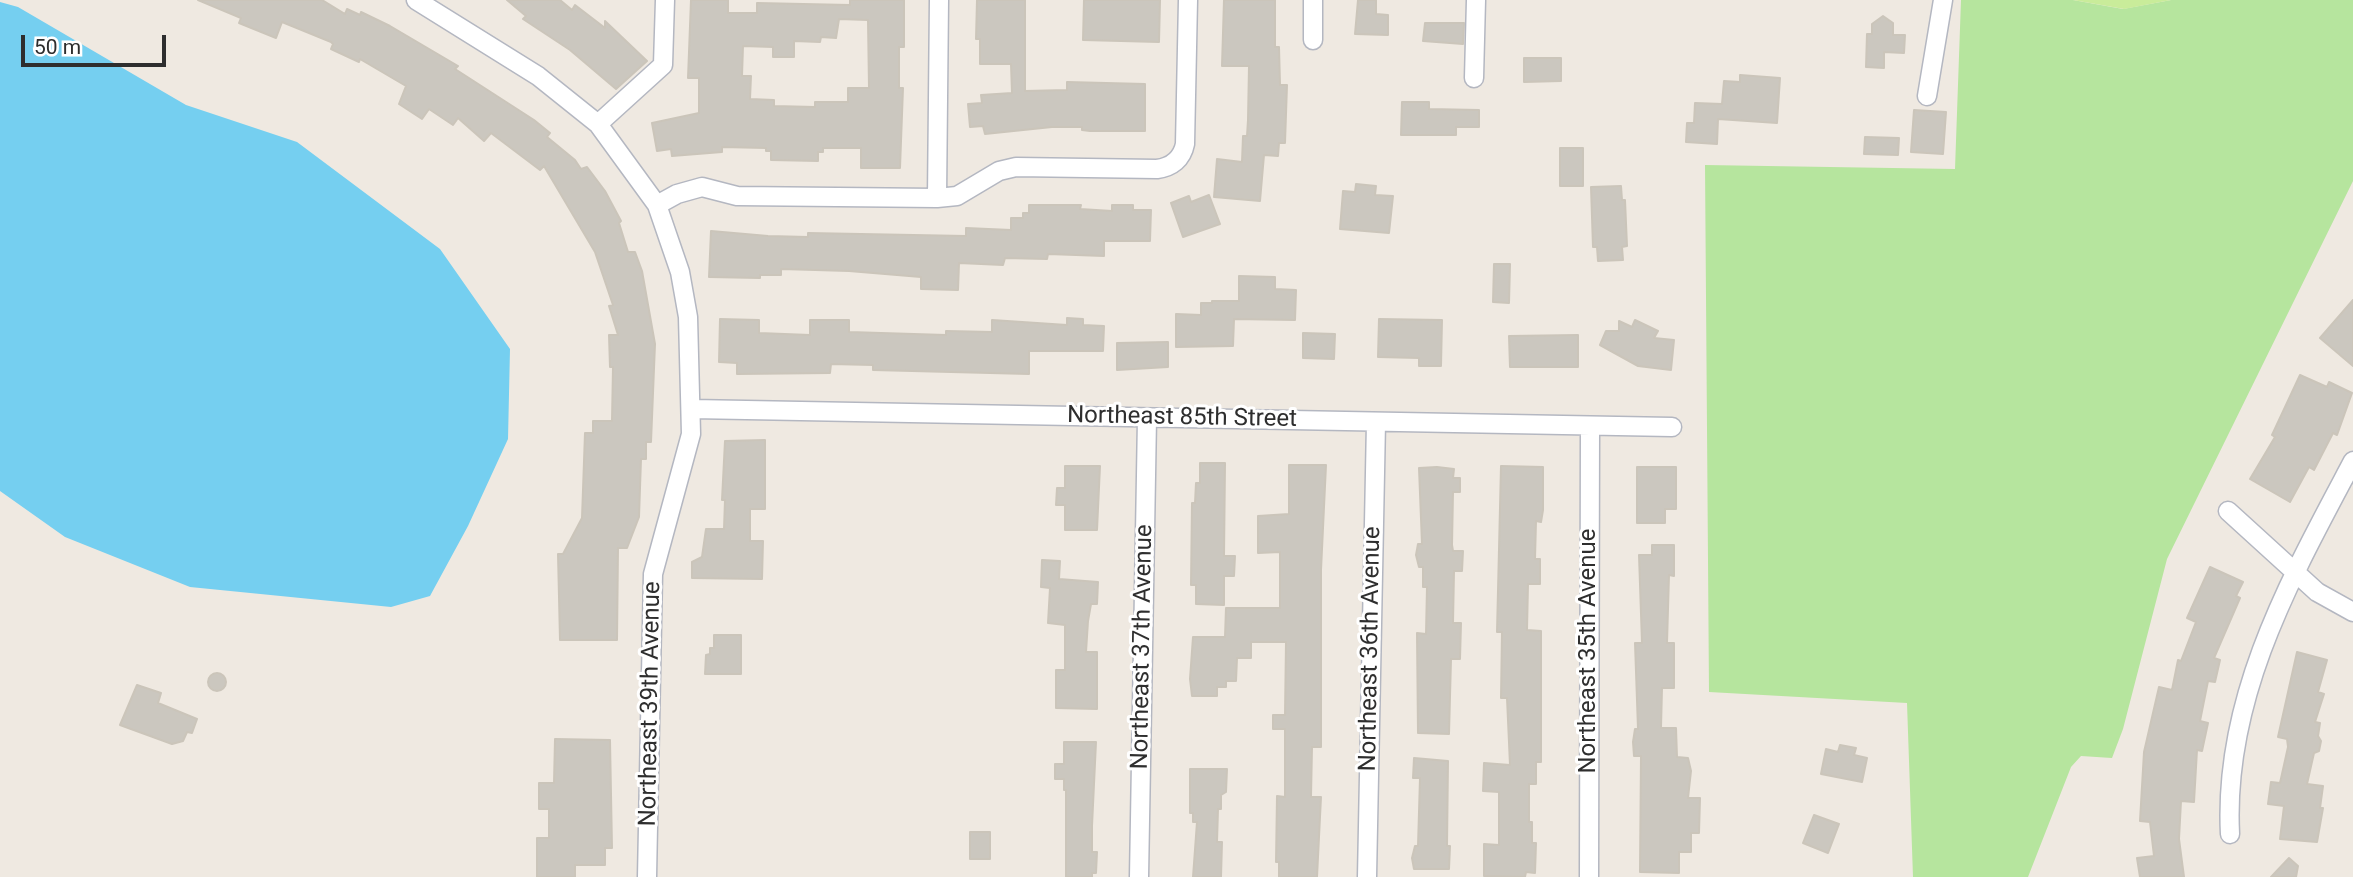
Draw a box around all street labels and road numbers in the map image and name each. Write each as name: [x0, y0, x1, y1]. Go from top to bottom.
street label: Northeast 85th Street: [1067, 402, 1297, 434]
street label: Northeast 37th Avenue: [1126, 524, 1160, 770]
street label: Northeast 36th Avenue: [1354, 526, 1388, 772]
street label: Northeast 35th Avenue: [1575, 528, 1603, 774]
street label: Northeast 39th Avenue: [634, 581, 668, 827]

